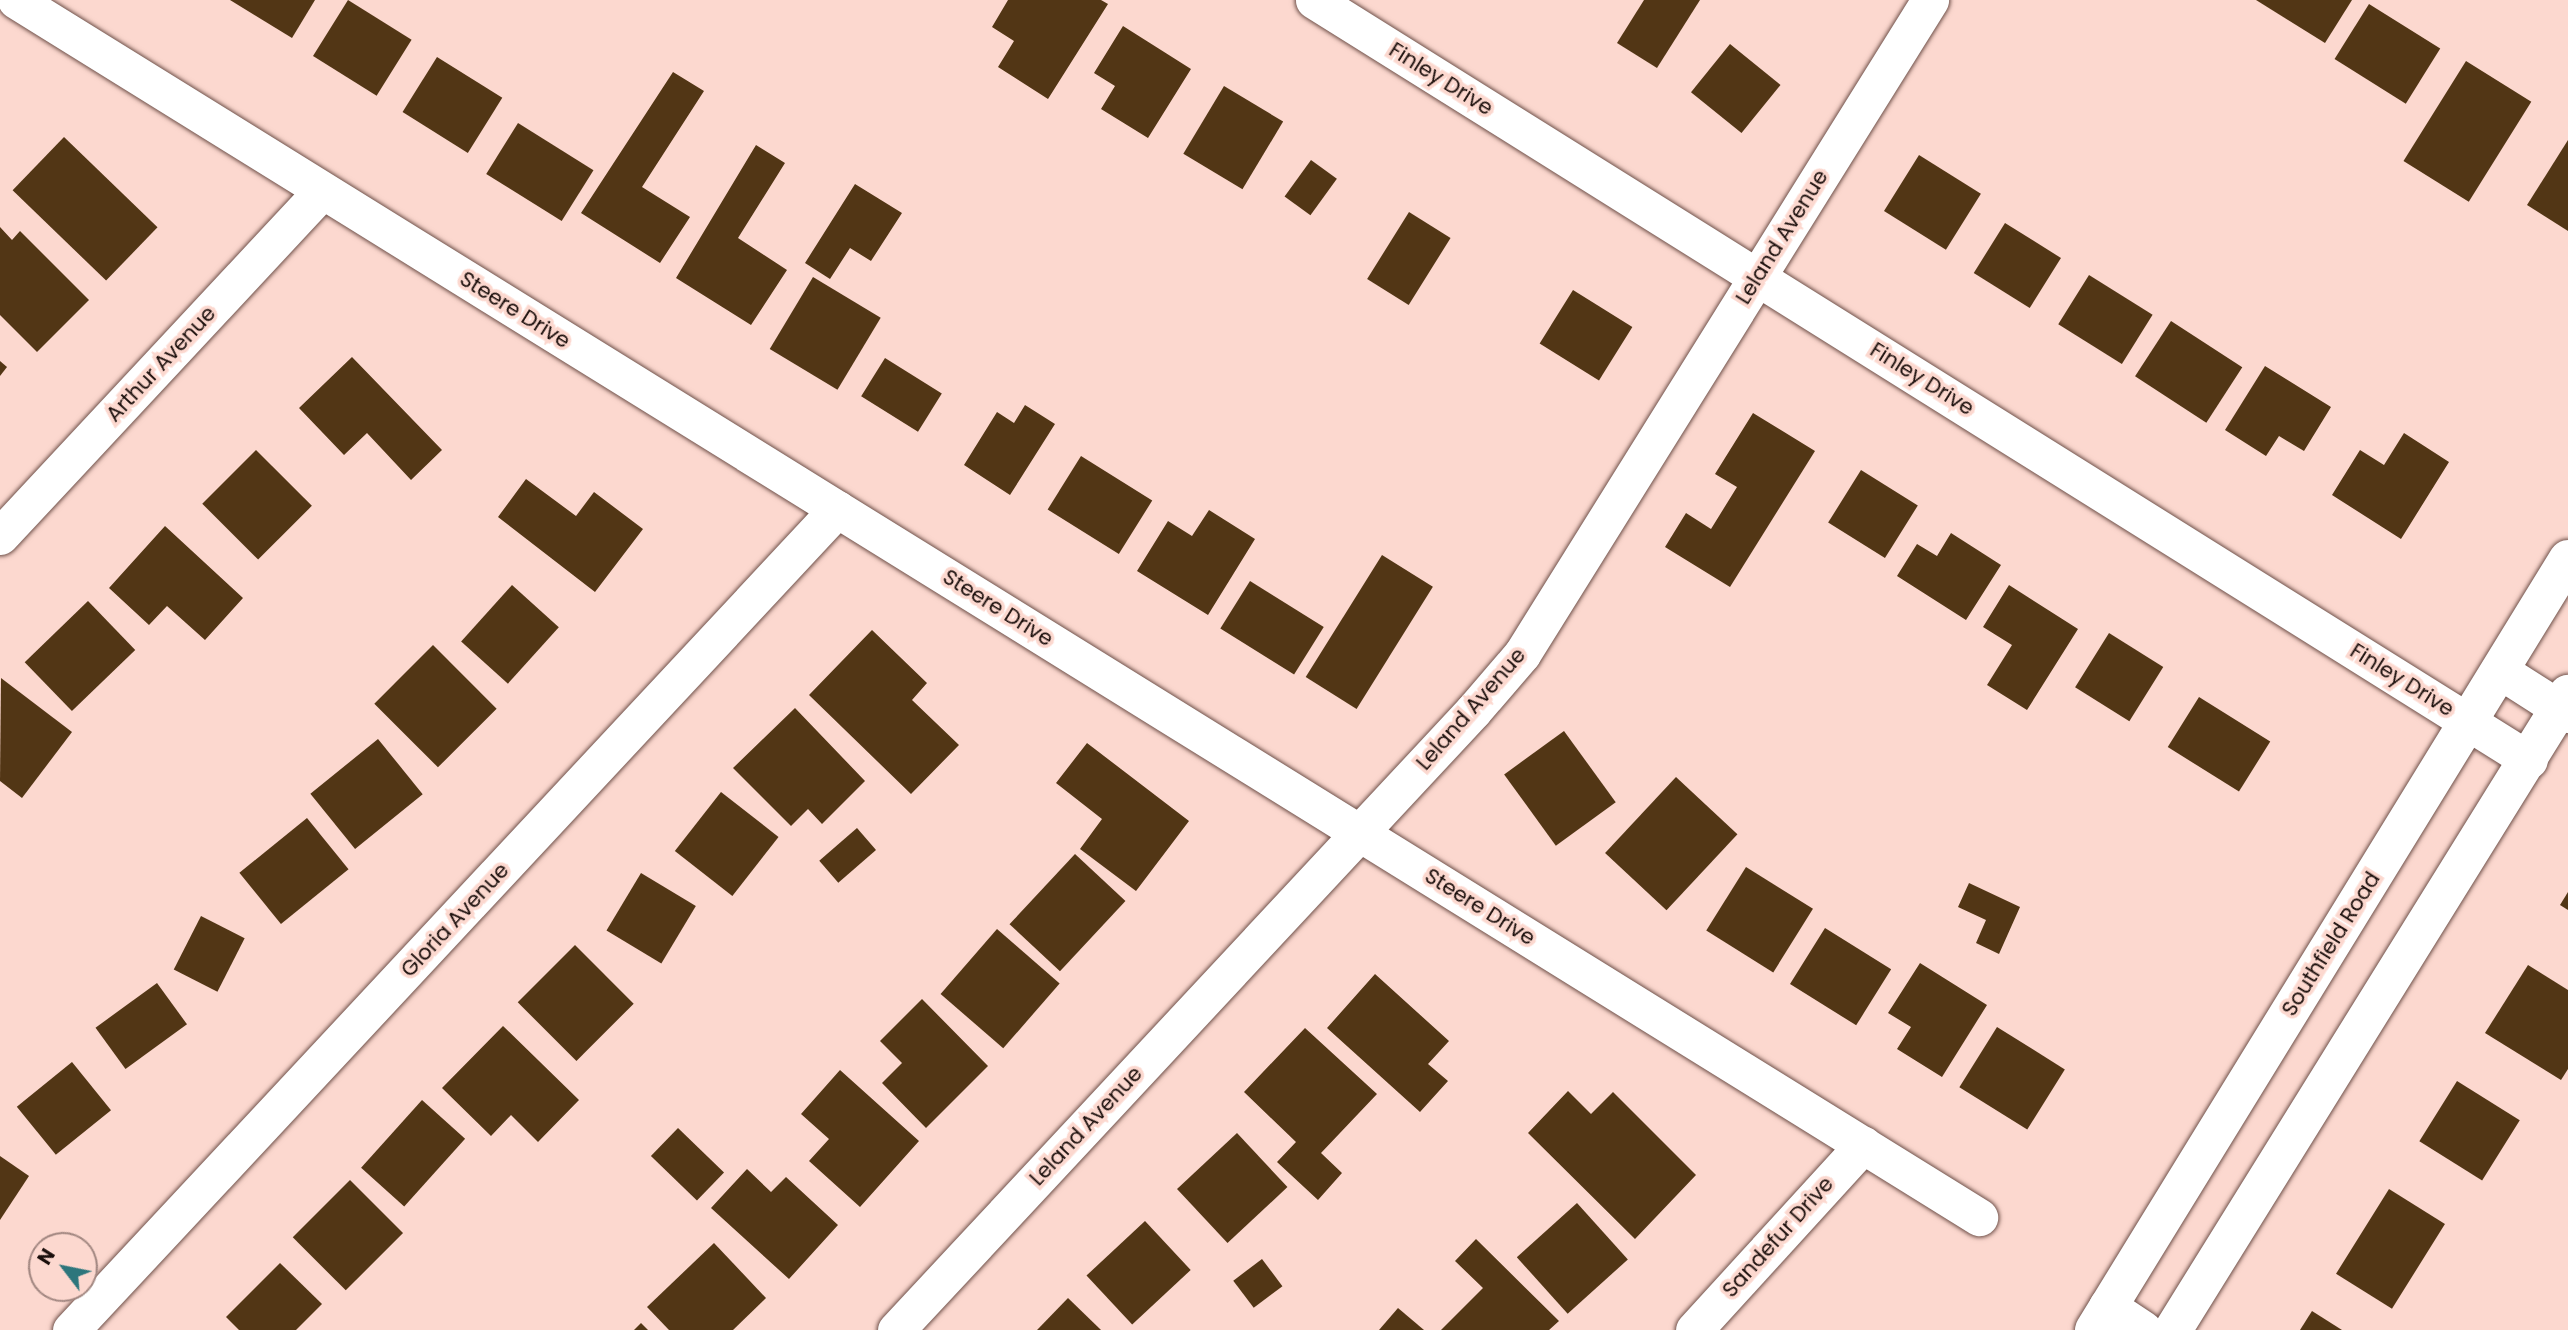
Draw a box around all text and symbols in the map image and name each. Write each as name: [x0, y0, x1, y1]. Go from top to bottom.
street label: Finley Drive: [1385, 37, 1497, 121]
street label: Leland Avenue: [1731, 165, 1833, 309]
street label: Steere Drive: [455, 266, 575, 354]
street label: Arthur Avenue: [101, 301, 221, 427]
street label: Finley Drive: [1866, 337, 1978, 421]
street label: Steere Drive: [938, 564, 1058, 652]
street label: Finley Drive: [2346, 638, 2458, 722]
street label: Leland Avenue: [1411, 643, 1531, 775]
street label: Gloria Avenue: [396, 858, 514, 982]
street label: Steere Drive: [1420, 863, 1540, 951]
street label: Southfield Road: [2277, 867, 2385, 1021]
street label: Leland Avenue: [1024, 1061, 1148, 1191]
street label: Sandefur Drive: [1717, 1171, 1839, 1303]
north arrow: [28, 1232, 98, 1302]
text: N: [31, 1243, 62, 1270]

